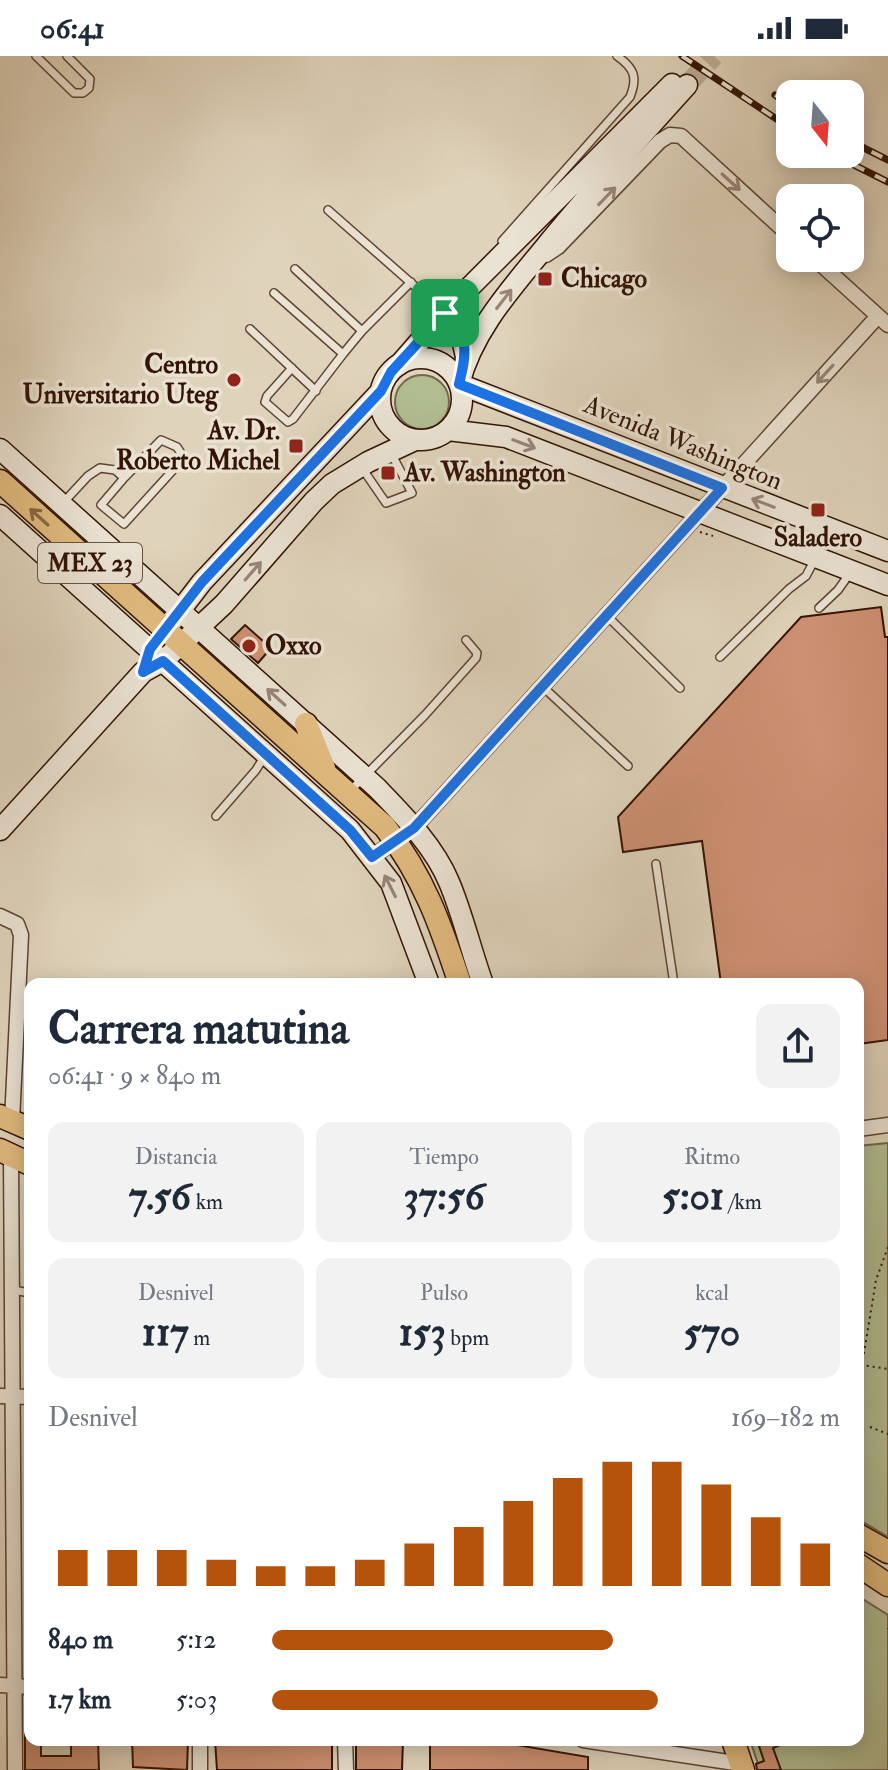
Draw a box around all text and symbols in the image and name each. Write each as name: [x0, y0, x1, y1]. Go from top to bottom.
text: 06:41: [40, 10, 105, 47]
north arrow: [776, 80, 864, 168]
map controls: [776, 80, 864, 272]
one-way arrow: [720, 172, 740, 190]
button: locate: [776, 184, 864, 272]
one-way arrow: [597, 187, 616, 206]
place label: Chicago: [561, 263, 647, 296]
marker: Chicago: [536, 270, 554, 288]
pin: [411, 279, 479, 347]
one-way arrow: [495, 289, 512, 310]
icon: arrive: [423, 291, 467, 335]
place label: Centro Universitario Uteg: [23, 349, 219, 412]
one-way arrow: [816, 364, 835, 384]
marker: Centro Universitario Uteg: [225, 371, 243, 389]
street label: Avenida Washington: [578, 388, 787, 497]
place label: Av. Dr. Roberto Michel: [116, 415, 280, 477]
marker: Av. Dr. Roberto Michel: [287, 437, 305, 455]
one-way arrow: [511, 438, 536, 452]
place label: Av. Washington: [403, 457, 566, 490]
marker: Av. Washington: [379, 464, 397, 482]
one-way arrow: [751, 495, 776, 509]
marker: Saladero: [809, 501, 827, 519]
one-way arrow: [30, 508, 50, 526]
place label: Saladero: [774, 522, 863, 554]
road number: MEX 23: [38, 543, 142, 583]
one-way arrow: [243, 562, 261, 582]
place label: Oxxo: [265, 630, 322, 662]
marker: Oxxo: [240, 637, 258, 655]
one-way arrow: [266, 688, 287, 707]
one-way arrow: [382, 874, 398, 898]
text: Carrera matutina: [48, 1002, 349, 1057]
button: share: [756, 1004, 840, 1088]
text: 06:41 · 9 × 840 m: [48, 1060, 221, 1092]
text: Distancia: [135, 1143, 217, 1171]
text: Tiempo: [409, 1143, 479, 1171]
text: Ritmo: [684, 1143, 740, 1171]
text: 7.56: [129, 1171, 191, 1222]
text: 37:56: [403, 1171, 485, 1222]
text: 5:01: [662, 1171, 724, 1222]
text: km: [191, 1188, 223, 1216]
text: /km: [724, 1188, 762, 1216]
text: Desnivel: [138, 1279, 214, 1307]
text: Pulso: [420, 1279, 468, 1307]
text: kcal: [695, 1279, 729, 1307]
text: 117: [142, 1307, 189, 1358]
text: 153: [399, 1307, 446, 1358]
text: 570: [684, 1307, 740, 1358]
text: m: [189, 1324, 210, 1352]
text: bpm: [446, 1324, 489, 1352]
text: Desnivel: [48, 1402, 138, 1434]
text: 169–182 m: [731, 1402, 840, 1434]
text: 840 m: [48, 1624, 113, 1656]
text: 5:12: [176, 1624, 216, 1656]
text: 1.7 km: [48, 1684, 111, 1716]
text: 5:03: [176, 1684, 217, 1716]

